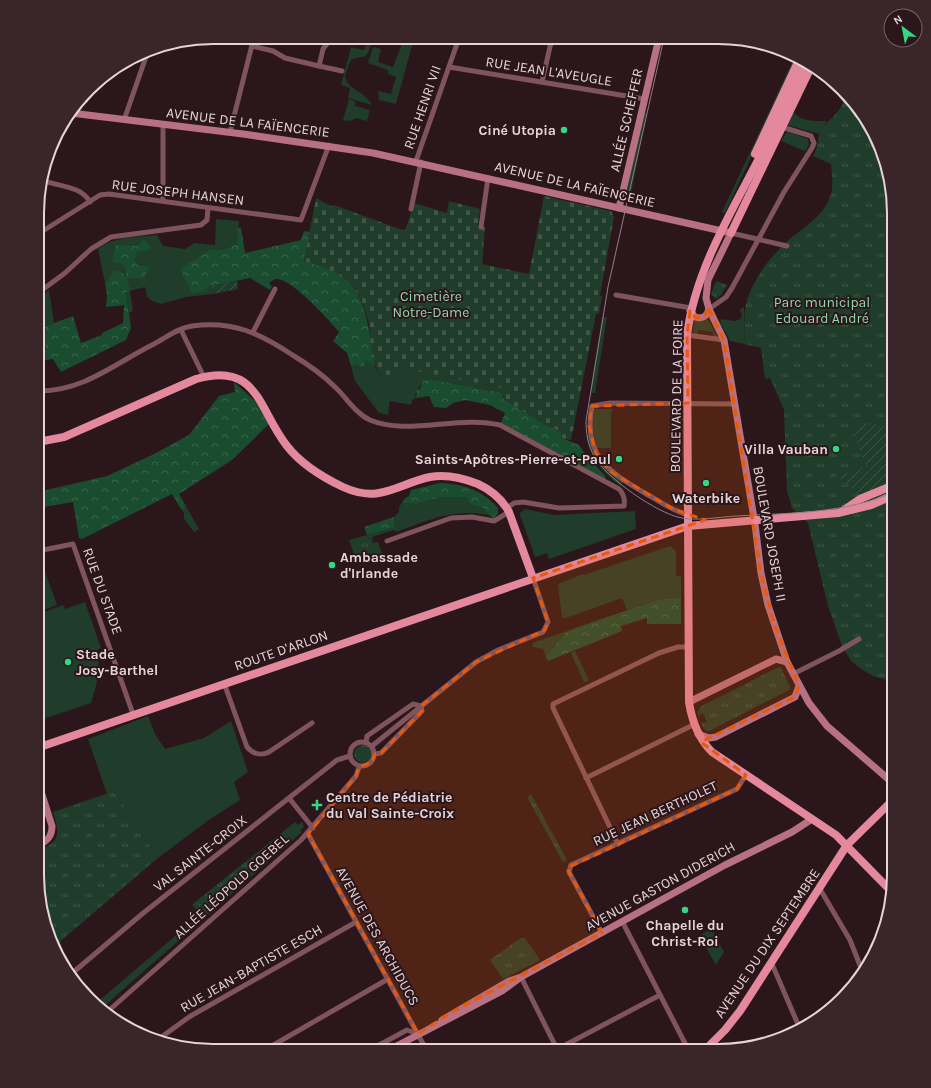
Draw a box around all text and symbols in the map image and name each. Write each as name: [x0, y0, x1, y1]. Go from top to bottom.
north arrow: [883, 8, 923, 48]
text: N: [891, 12, 905, 28]
street label: RUE JEAN L'AVEUGLE: [484, 53, 613, 90]
street label: RUE HENRI VII: [400, 63, 445, 151]
street label: ALLÉE SCHEFFER: [605, 67, 647, 173]
street label: AVENUE DE LA FAÏENCERIE: [165, 104, 331, 141]
place label: Ciné Utopia: [478, 122, 556, 139]
marker: Ciné Utopia: [559, 125, 569, 135]
street label: AVENUE DE LA FAÏENCERIE: [493, 158, 657, 211]
street label: RUE JOSEPH HANSEN: [111, 176, 245, 209]
park label: Cimetière Notre-Dame: [393, 288, 469, 321]
park label: Parc municipal Edouard André: [774, 294, 870, 327]
street label: BOULEVARD DE LA FOIRE: [667, 319, 686, 473]
place label: Villa Vauban: [744, 441, 828, 458]
marker: Villa Vauban: [831, 444, 841, 454]
place label: Saints-Apôtres-Pierre-et-Paul: [415, 451, 611, 468]
marker: Saints-Apôtres-Pierre-et-Paul: [614, 454, 624, 464]
street label: BOULEVARD JOSEPH II: [749, 465, 790, 603]
marker: Waterbike: [701, 478, 711, 488]
place label: Waterbike: [672, 490, 740, 507]
street label: RUE DU STADE: [79, 546, 126, 637]
place label: Ambassade d'Irlande: [340, 549, 418, 582]
marker: Ambassade d'Irlande: [327, 560, 337, 570]
street label: ROUTE D'ARLON: [232, 627, 330, 674]
place label: Stade Josy-Barthel: [76, 646, 158, 679]
marker: Stade Josy-Barthel: [63, 657, 73, 667]
street label: RUE JEAN BERTHOLET: [590, 777, 720, 850]
place label: Centre de Pédiatrie du Val Sainte-Croix: [326, 789, 454, 822]
marker: Centre de Pédiatrie du Val Sainte-Croix: [311, 799, 323, 811]
street label: VAL SAINTE-CROIX: [150, 812, 251, 895]
street label: ALLÉE LÉOPOLD GOEBEL: [170, 829, 293, 942]
street label: AVENUE GASTON DIDERICH: [582, 838, 738, 935]
street label: AVENUE DES ARCHIDUCS: [332, 864, 423, 1009]
street label: AVENUE DU DIX SEPTEMBRE: [711, 865, 824, 1021]
marker: Chapelle du Christ-Roi: [680, 905, 690, 915]
place label: Chapelle du Christ-Roi: [646, 917, 724, 950]
street label: RUE JEAN-BAPTISTE ESCH: [177, 921, 325, 1016]

